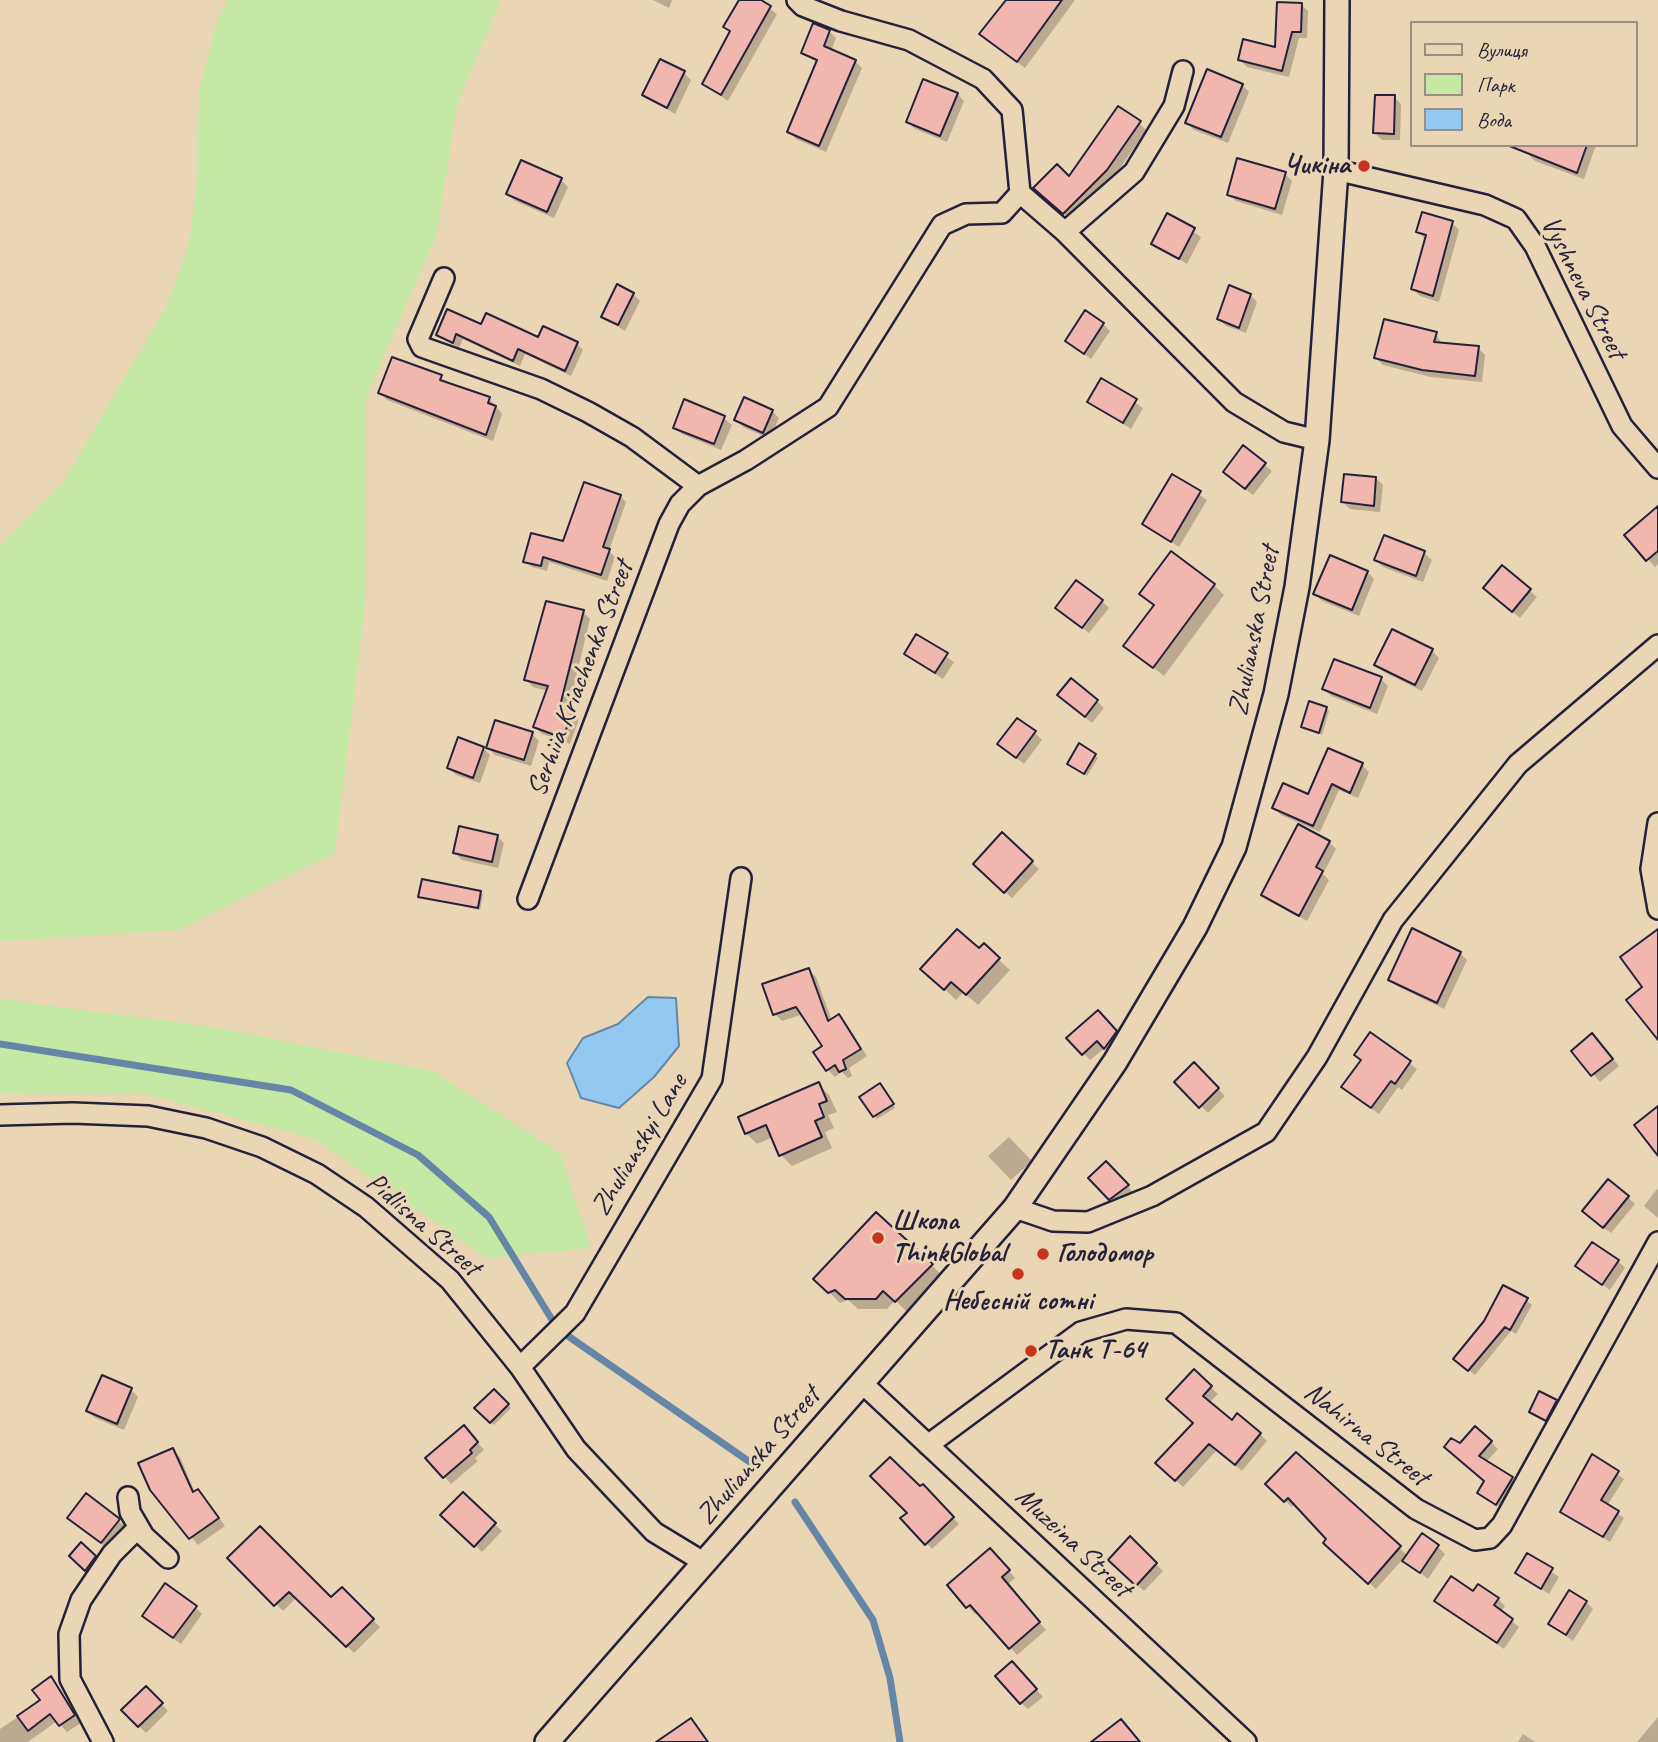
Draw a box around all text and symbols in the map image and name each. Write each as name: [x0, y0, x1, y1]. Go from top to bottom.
legend: [1410, 21, 1637, 147]
text: Вулиця: [1477, 37, 1527, 63]
text: Парк: [1477, 72, 1514, 98]
text: Вода: [1477, 107, 1511, 133]
place label: Чикіна: [1283, 149, 1350, 183]
marker: Чикіна: [1356, 158, 1372, 174]
street label: Vyshneva Street: [1533, 211, 1633, 365]
street label: Zhulianska Street: [1222, 543, 1288, 719]
street label: Serhiia Kriachenka Street: [521, 557, 641, 801]
street label: Zhulianskyi Lane: [585, 1068, 695, 1222]
street label: Pidlisna Street: [359, 1166, 487, 1284]
place label: Школа ThinkGlobal: [892, 1205, 1006, 1271]
marker: Школа ThinkGlobal: [870, 1230, 886, 1246]
place label: Голодомор: [1057, 1237, 1153, 1271]
marker: Голодомор: [1035, 1246, 1051, 1262]
marker: Небесній сотні: [1010, 1266, 1026, 1282]
place label: Небесній сотні: [943, 1285, 1093, 1319]
place label: Танк Т-64: [1045, 1334, 1146, 1368]
marker: Танк Т-64: [1023, 1343, 1039, 1359]
street label: Nahirna Street: [1297, 1376, 1435, 1494]
street label: Zhulianska Street: [690, 1380, 828, 1532]
street label: Muzeina Street: [1008, 1481, 1138, 1605]

